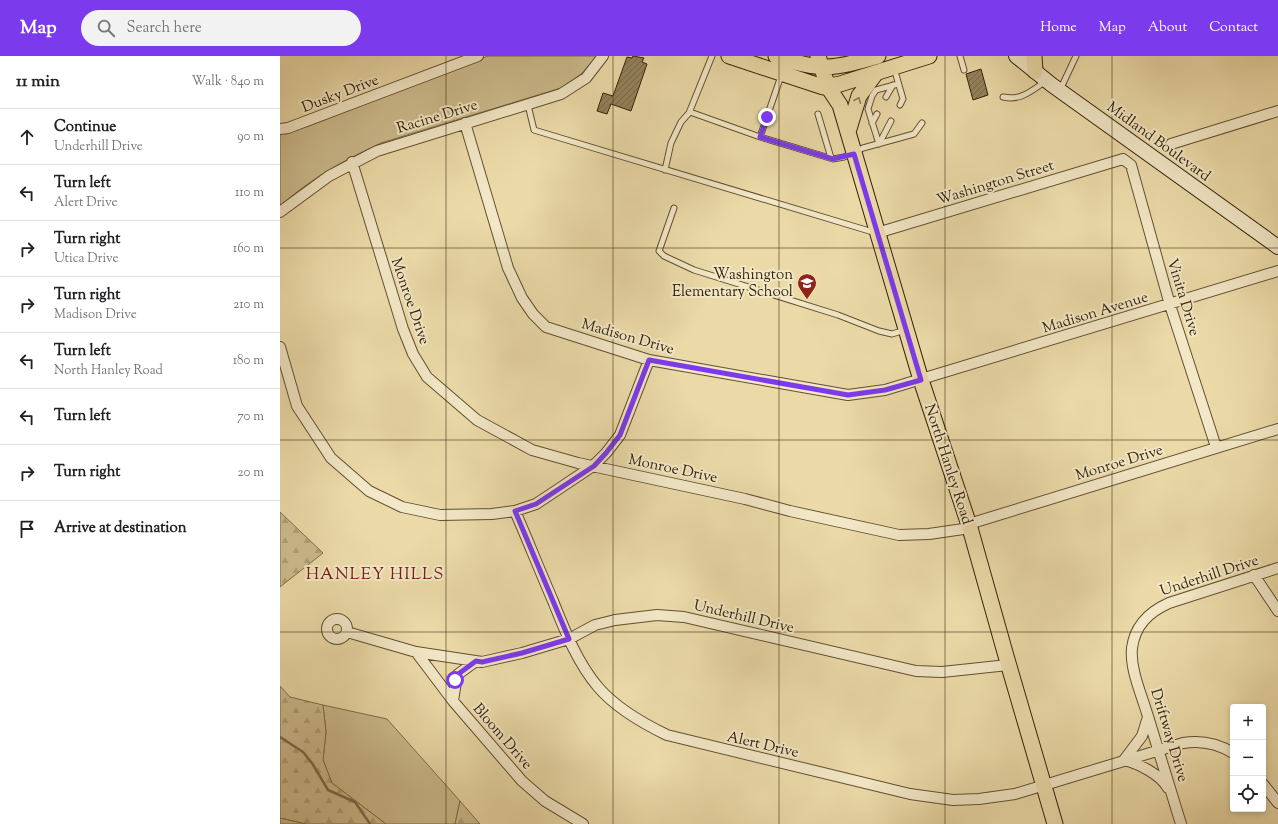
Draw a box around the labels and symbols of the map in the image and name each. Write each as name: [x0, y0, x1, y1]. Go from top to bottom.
street label: Dusky Drive: [299, 70, 382, 119]
street label: Racine Drive: [394, 95, 480, 140]
one-way arrow: [853, 96, 861, 103]
street label: Midland Boulevard: [1102, 97, 1215, 187]
route end: [758, 108, 776, 126]
street label: Washington Street: [934, 156, 1057, 211]
street label: Monroe Drive: [385, 255, 434, 348]
street label: Vinita Drive: [1161, 256, 1204, 339]
place label: Washington Elementary School: [672, 265, 793, 303]
school or university icon: Washington Elementary School: [796, 272, 818, 300]
street label: Madison Avenue: [1040, 287, 1151, 339]
street label: Madison Drive: [579, 314, 676, 361]
street label: North Hanley Road: [918, 402, 977, 528]
street label: Monroe Drive: [1073, 440, 1166, 487]
street label: Monroe Drive: [626, 450, 719, 489]
street label: Underhill Drive: [1157, 551, 1261, 602]
district label: HANLEY HILLS: [306, 563, 444, 587]
street label: Underhill Drive: [691, 596, 796, 639]
route start: [446, 671, 464, 689]
street label: Driftway Drive: [1144, 686, 1193, 785]
street label: Bloom Drive: [467, 699, 537, 775]
street label: Alert Drive: [725, 727, 801, 764]

